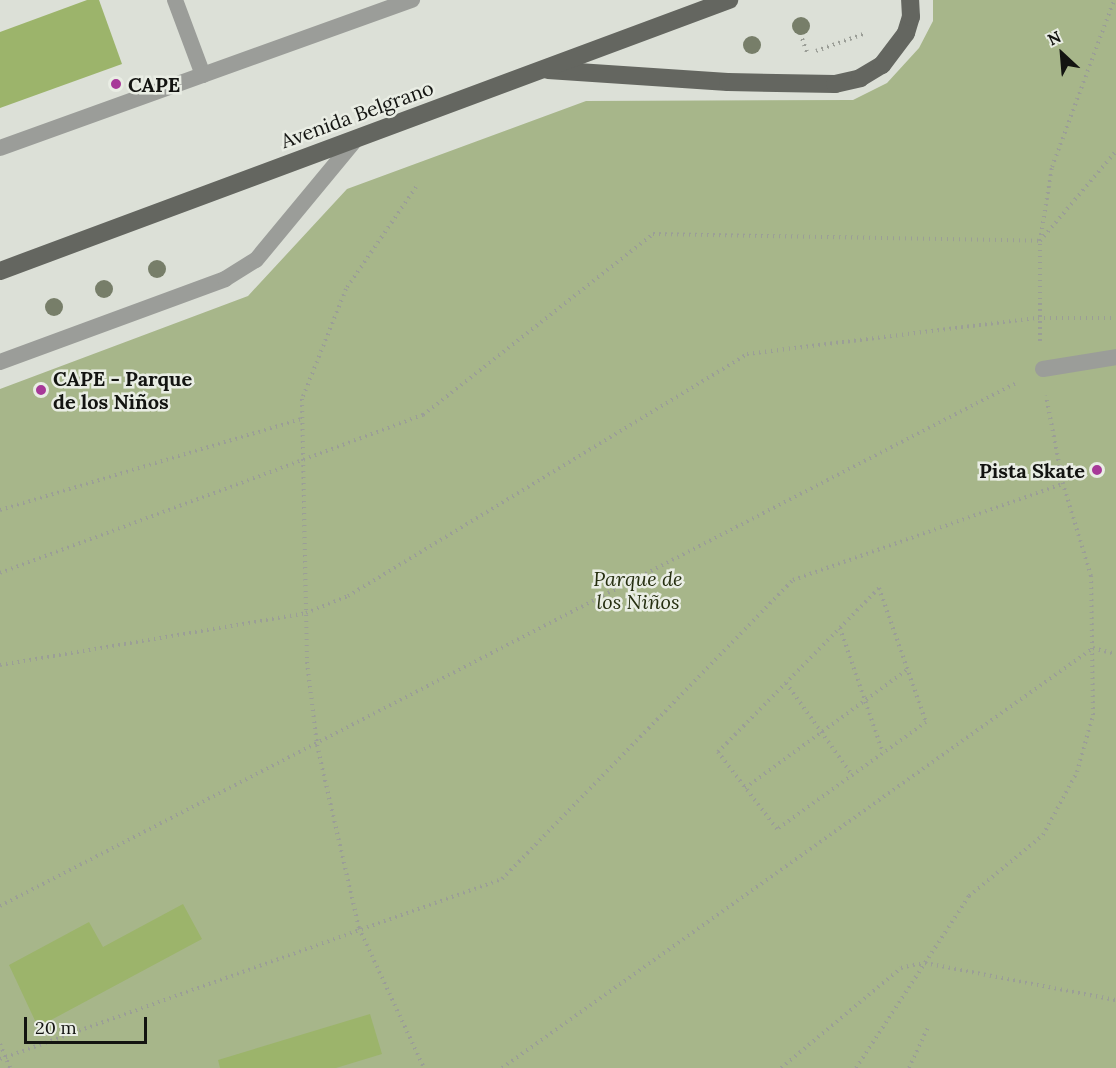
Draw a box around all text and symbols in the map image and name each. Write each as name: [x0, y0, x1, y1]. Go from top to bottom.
north arrow: [1032, 24, 1092, 84]
text: N: [1044, 26, 1064, 50]
place label: CAPE: [128, 72, 180, 96]
street label: Avenida Belgrano: [277, 75, 437, 153]
marker: CAPE: [109, 77, 123, 91]
place label: CAPE - Parque de los Niños: [53, 366, 192, 413]
marker: CAPE - Parque de los Niños: [34, 383, 48, 397]
place label: Pista Skate: [979, 458, 1085, 482]
marker: Pista Skate: [1090, 463, 1104, 477]
park label: Parque de los Niños: [593, 567, 683, 614]
scale bar: [27, 1005, 150, 1043]
text: 20 m: [35, 1016, 77, 1039]

